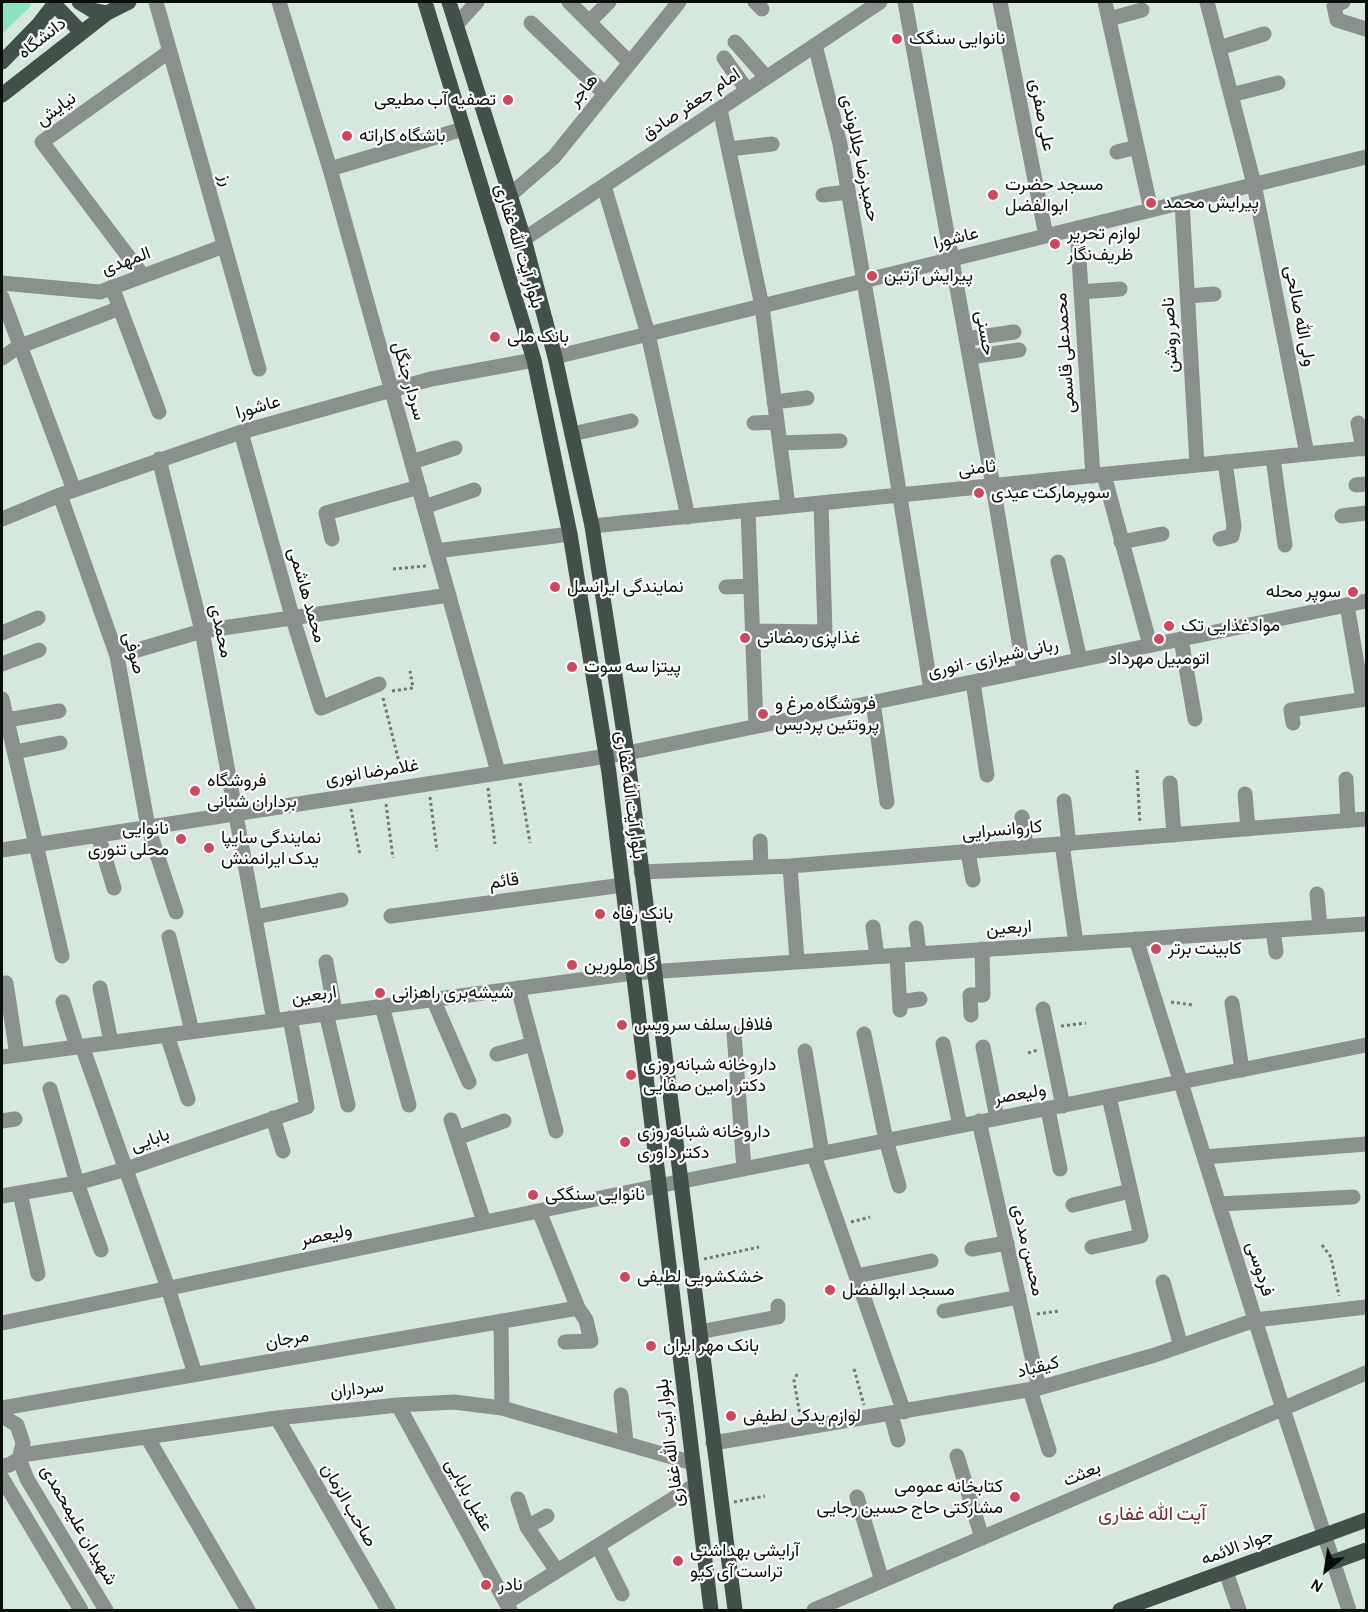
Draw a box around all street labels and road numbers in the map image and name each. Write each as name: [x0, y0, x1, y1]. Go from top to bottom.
street label: دانشگاه: [14, 12, 70, 64]
street label: امام جعفر صادق: [638, 63, 744, 145]
street label: هاجر: [563, 69, 603, 111]
street label: علی صفری: [1024, 77, 1060, 153]
street label: نیایش: [32, 87, 80, 131]
street label: حمیدرضا جلالوندی: [836, 92, 884, 224]
street label: رز: [214, 171, 238, 189]
street label: بلوار آیت الله غفاری: [490, 181, 548, 311]
street label: عاشورا: [931, 222, 981, 254]
street label: المهدی: [98, 242, 154, 280]
street label: ولی الله صالحی: [1280, 264, 1320, 368]
street label: محمدعلی قاسمی: [1050, 292, 1080, 414]
street label: ناصر روشن: [1157, 297, 1183, 373]
street label: حسنی: [970, 309, 1000, 357]
street label: سردار جنگل: [387, 339, 431, 423]
street label: عاشورا: [233, 390, 283, 424]
street label: ثامنی: [957, 455, 997, 481]
street label: محمد هاشمی: [283, 545, 331, 645]
street label: محمدی: [205, 602, 237, 660]
street label: صوفی: [118, 629, 150, 677]
street label: ربانی شیرازی - انوری: [926, 634, 1060, 682]
street label: بلوار آیت الله غفاری: [610, 729, 650, 861]
street label: غلامرضا انوری: [324, 754, 420, 790]
street label: کاروانسرایی: [961, 816, 1043, 844]
street label: قائم: [488, 868, 520, 894]
street label: اربعین: [985, 916, 1033, 940]
street label: اربعین: [290, 981, 338, 1009]
street label: ولیعصر: [992, 1079, 1048, 1109]
street label: بابایی: [128, 1123, 172, 1157]
street label: محسن مددی: [1007, 1202, 1049, 1298]
street label: ولیعصر: [298, 1219, 354, 1251]
street label: فردوسی: [1241, 1239, 1279, 1299]
street label: مرجان: [263, 1325, 311, 1353]
street label: کیقباد: [1015, 1351, 1061, 1383]
street label: سرداران: [329, 1375, 385, 1403]
street label: بلوار آیت الله غفاری: [651, 1377, 689, 1509]
street label: عقیل بابایی: [440, 1455, 498, 1535]
street label: بعثت: [1060, 1456, 1104, 1492]
street label: صاحب الزمان: [316, 1459, 382, 1551]
street label: شهیدان علیمحمدی: [36, 1461, 122, 1589]
street label: جواد الائمه: [1198, 1524, 1276, 1570]

